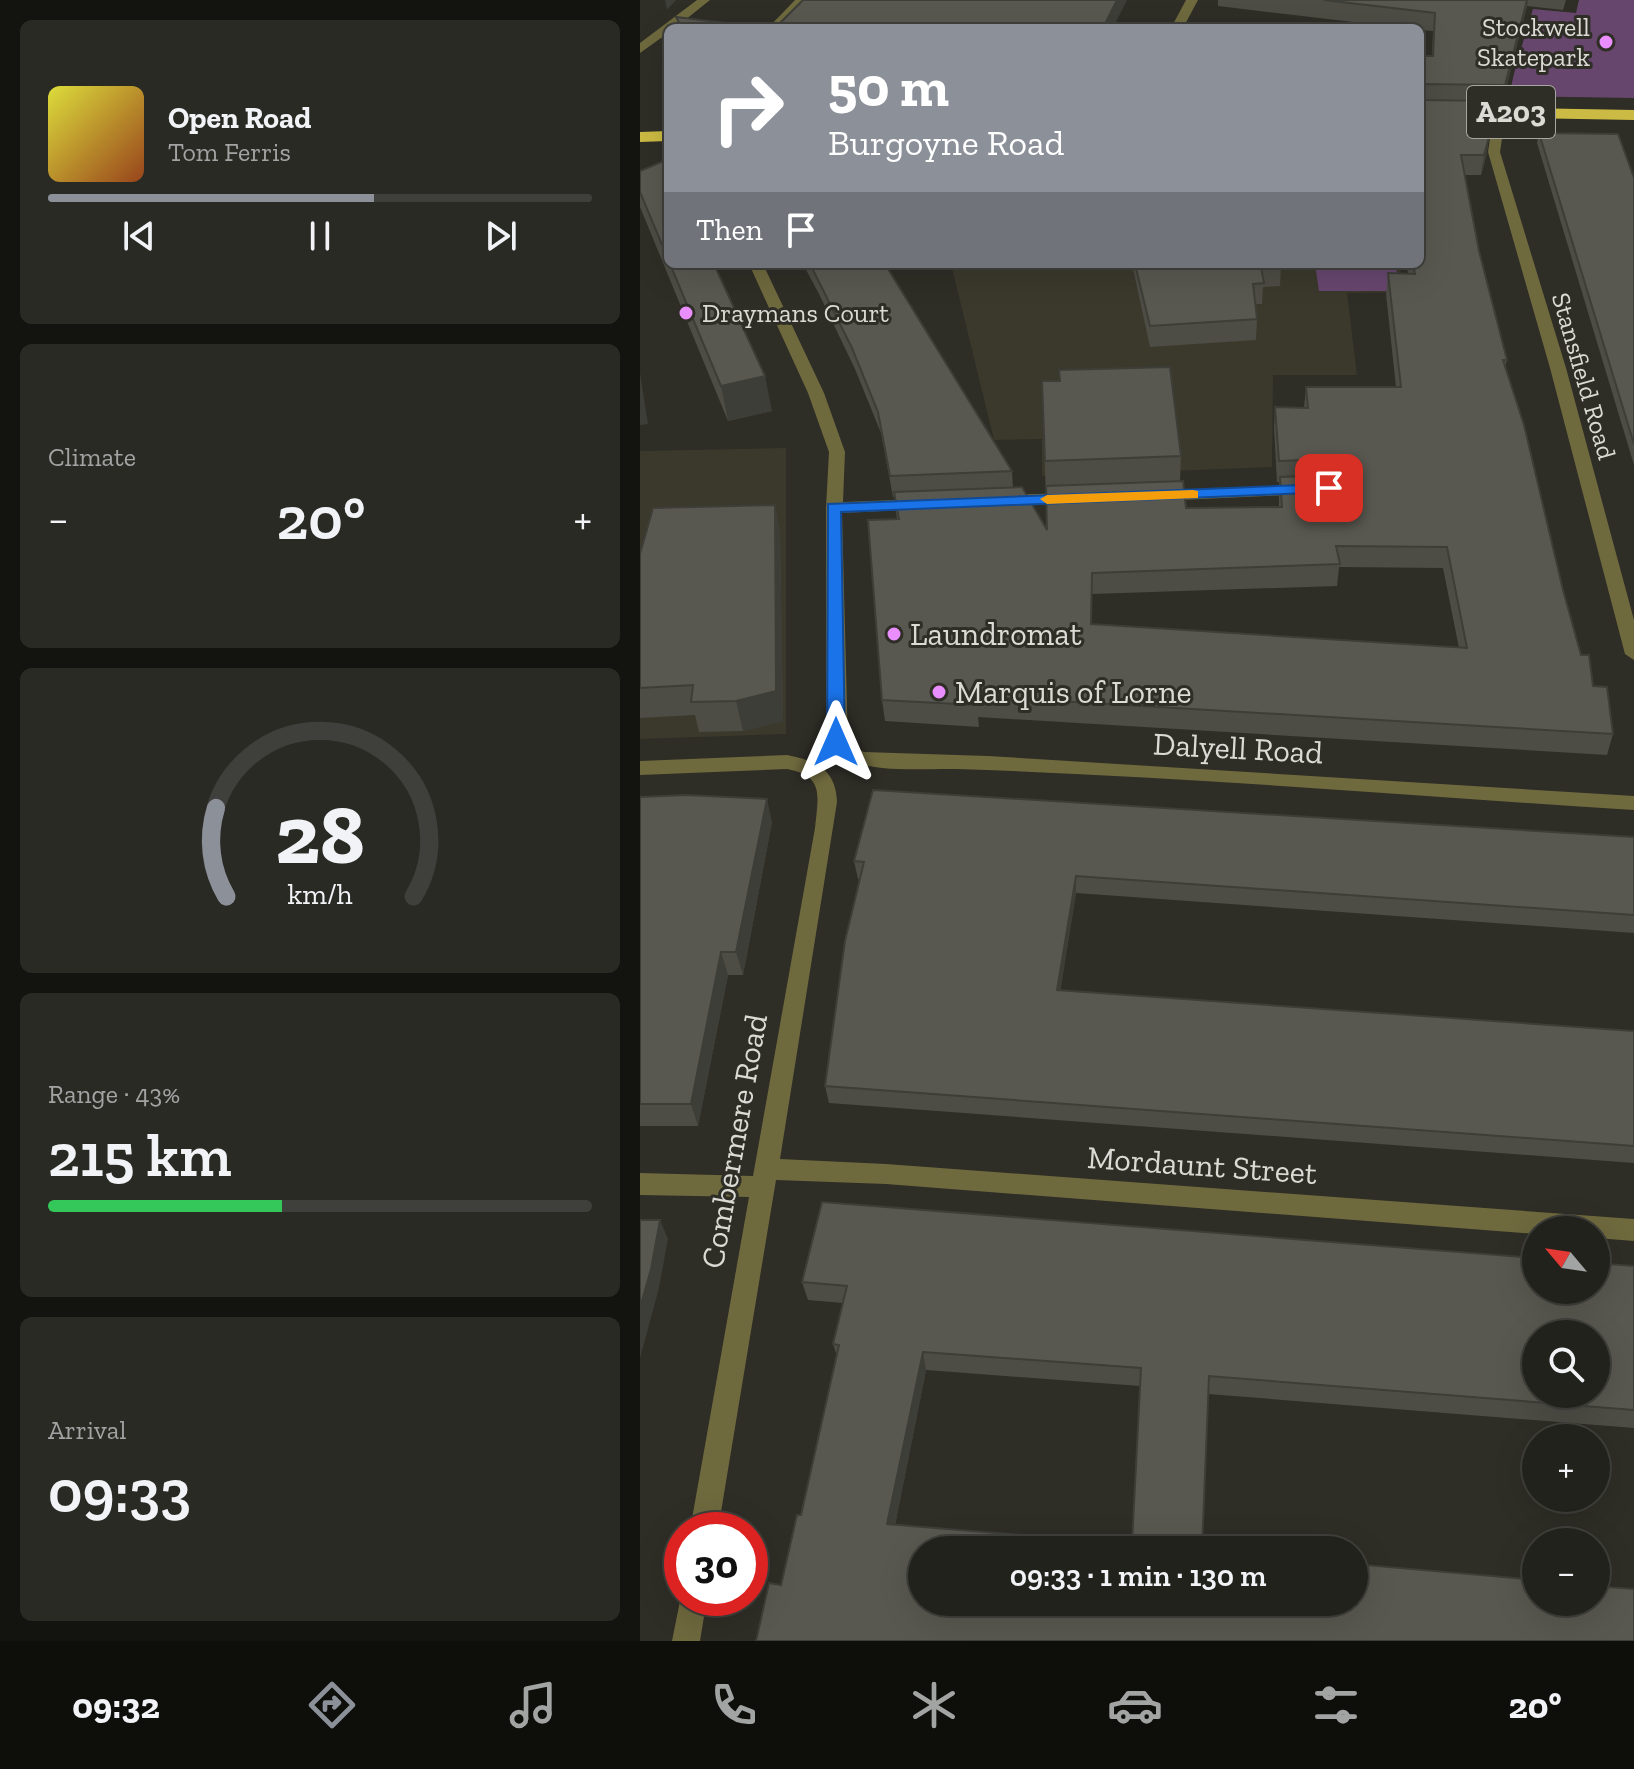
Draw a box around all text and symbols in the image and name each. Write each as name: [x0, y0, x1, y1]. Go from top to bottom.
place label: Stockwell Skatepark: [1477, 11, 1590, 73]
marker: Stockwell Skatepark: [1597, 33, 1615, 51]
text: 50 m: [828, 53, 949, 120]
icon: right: [696, 56, 800, 160]
road number: A203: [1467, 86, 1555, 138]
text: Open Road: [168, 100, 311, 136]
text: Burgoyne Road: [828, 121, 1064, 164]
text: Tom Ferris: [168, 136, 291, 168]
icon: arrive: [779, 208, 823, 252]
text: Then: [696, 212, 763, 248]
icon: previous: [117, 214, 161, 258]
icon: pause: [298, 214, 342, 258]
icon: next: [479, 214, 523, 258]
street label: Stansfield Road: [1545, 289, 1623, 463]
place label: Draymans Court: [702, 297, 889, 329]
marker: Draymans Court: [677, 304, 695, 322]
text: Climate: [48, 441, 136, 473]
pin: [1295, 454, 1363, 522]
icon: arrive: [1307, 466, 1351, 510]
text: 20°: [277, 482, 365, 554]
text: −: [48, 492, 69, 545]
text: +: [573, 492, 592, 545]
place label: Laundromat: [910, 615, 1082, 653]
marker: Laundromat: [885, 625, 903, 643]
place label: Marquis of Lorne: [955, 673, 1192, 711]
marker: Marquis of Lorne: [930, 683, 948, 701]
position arrow: [794, 700, 878, 784]
street label: Dalyell Road: [1152, 725, 1324, 771]
text: 28: [275, 783, 365, 883]
text: km/h: [287, 877, 353, 911]
street label: Combermere Road: [693, 1011, 775, 1271]
text: Range · 43%: [48, 1078, 180, 1110]
text: 215 km: [48, 1119, 231, 1191]
street label: Mordaunt Street: [1086, 1138, 1318, 1192]
north arrow: [1522, 1216, 1610, 1304]
map controls: [1522, 1216, 1610, 1616]
button: search: [1522, 1320, 1610, 1408]
text: Arrival: [48, 1414, 126, 1446]
button: +: [1522, 1424, 1610, 1512]
text: 09:33: [48, 1455, 191, 1527]
speed limit sign: 30: [664, 1512, 768, 1616]
button: −: [1522, 1528, 1610, 1616]
text: 09:33 · 1 min · 130 m: [1010, 1558, 1266, 1594]
icon: directions: [304, 1677, 360, 1733]
icon: music: [505, 1677, 561, 1733]
icon: phone: [706, 1677, 762, 1733]
icon: climate: [906, 1677, 962, 1733]
icon: car: [1107, 1677, 1163, 1733]
icon: filters: [1308, 1677, 1364, 1733]
text: 09:32: [72, 1684, 160, 1727]
text: 20°: [1508, 1684, 1562, 1727]

